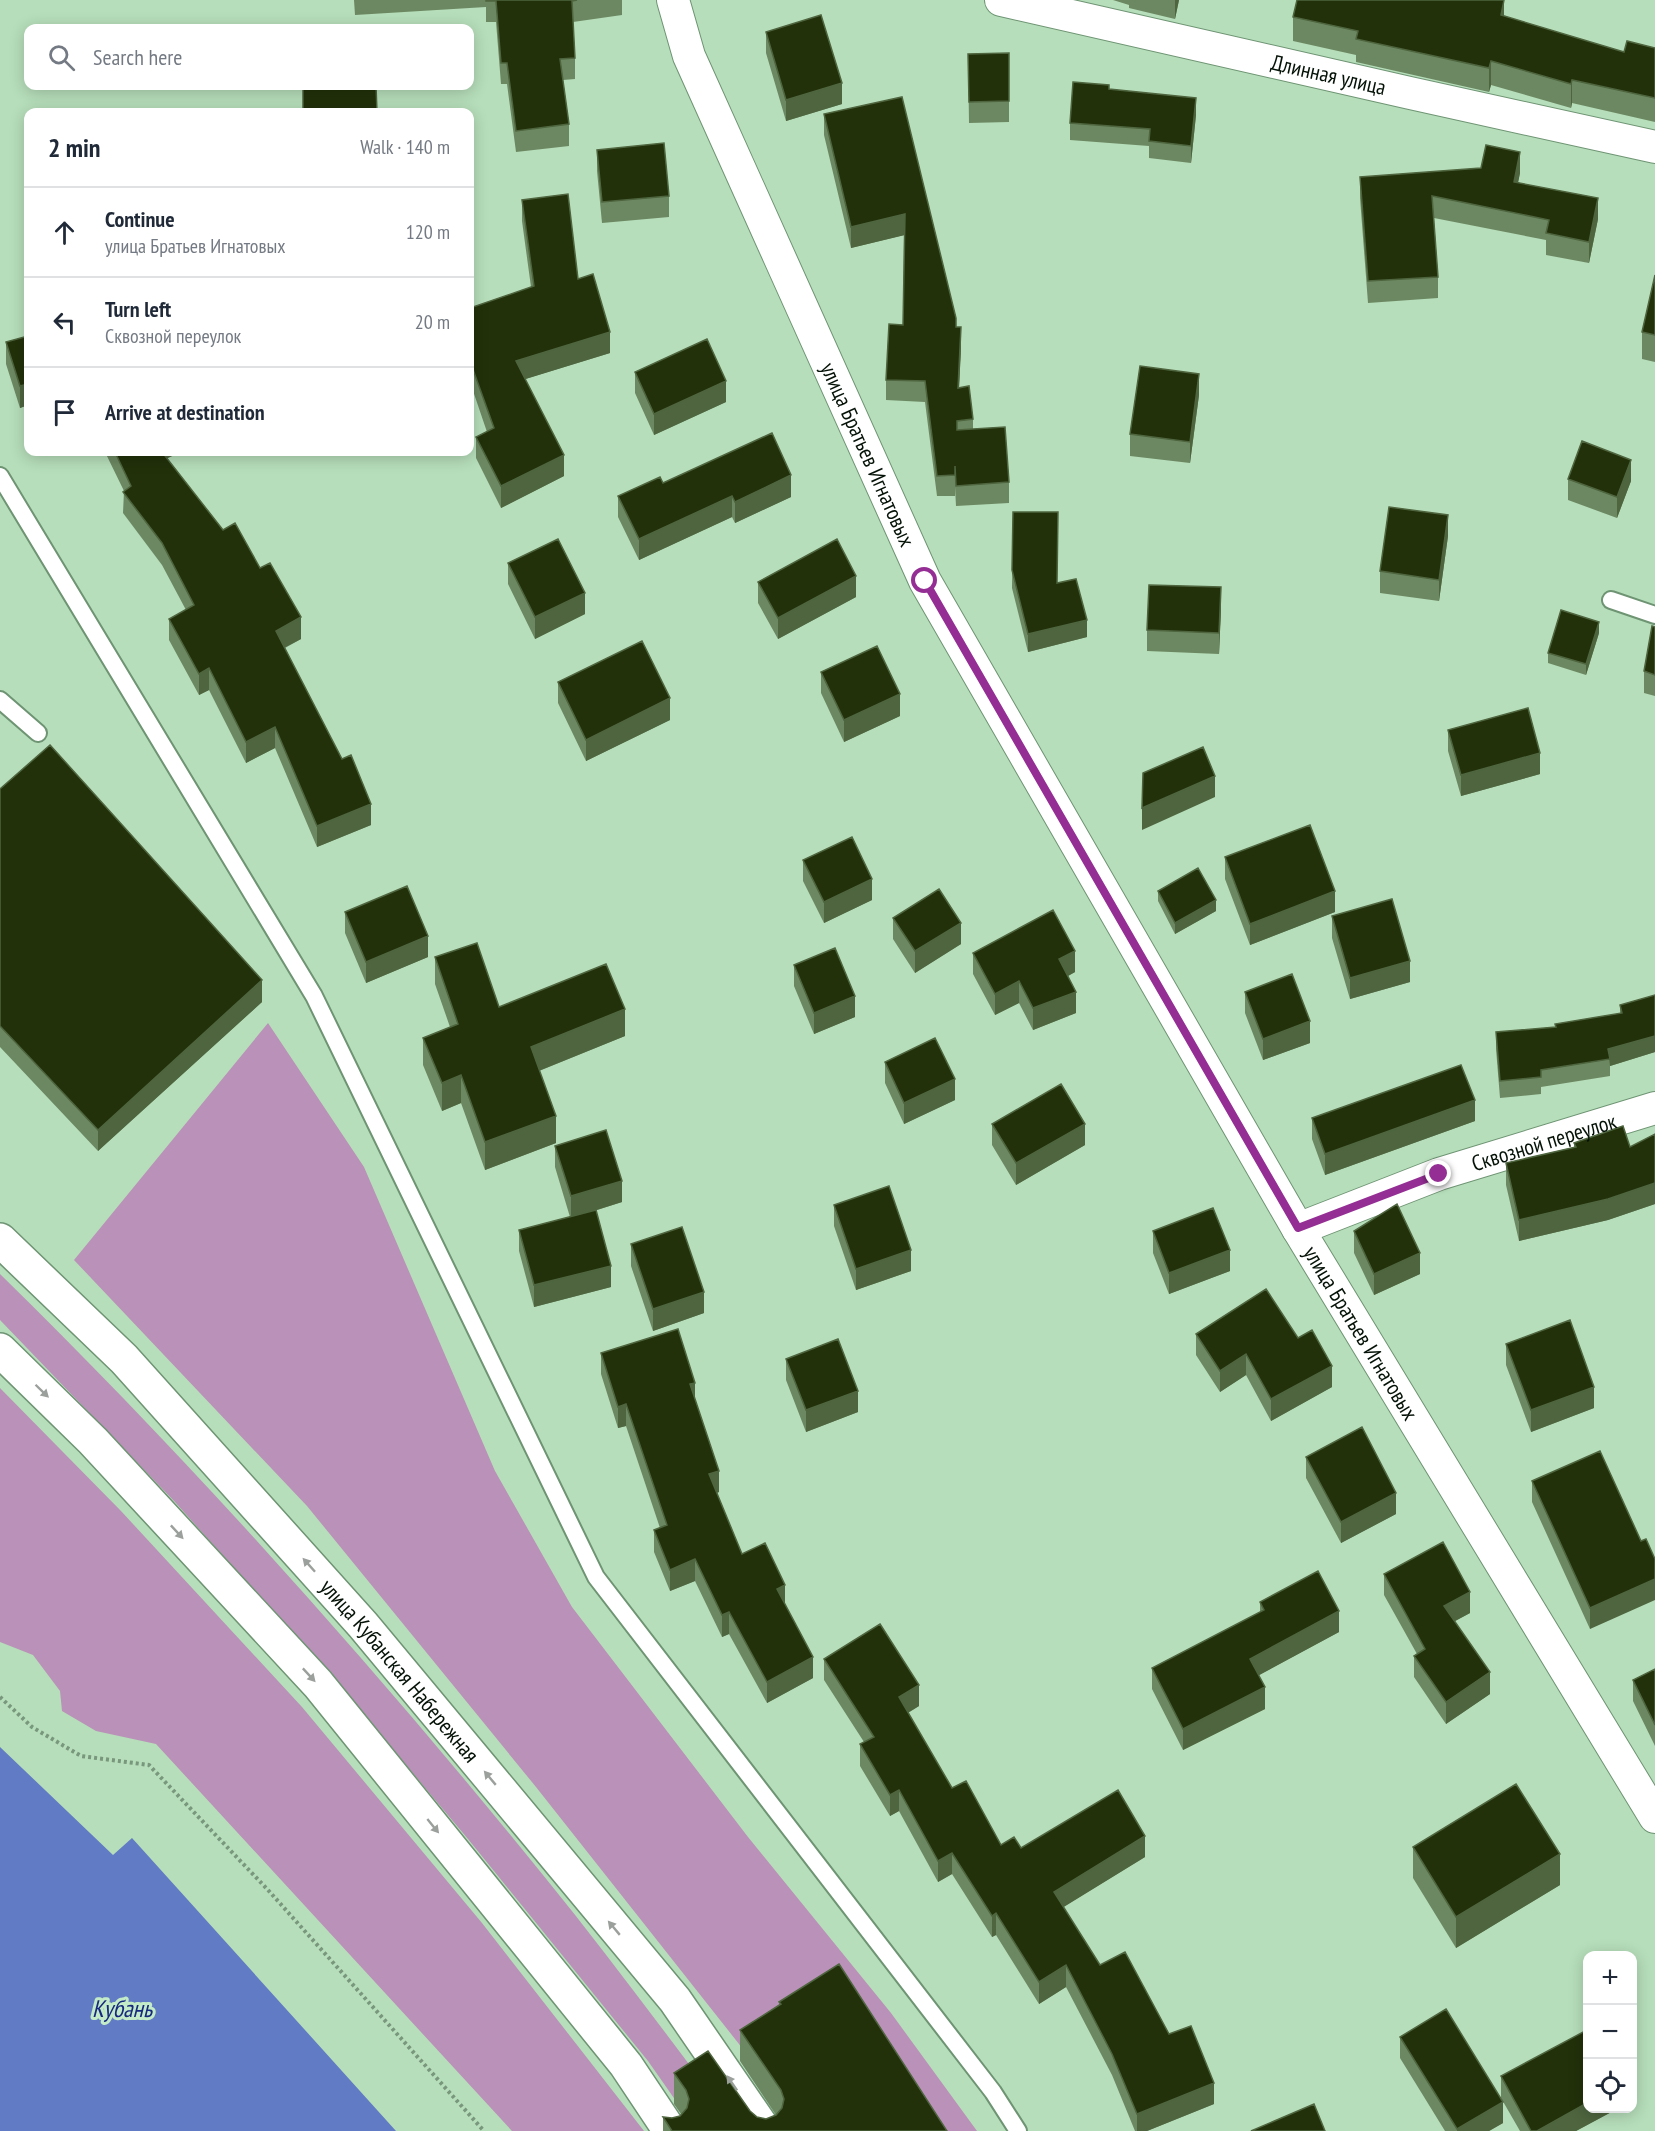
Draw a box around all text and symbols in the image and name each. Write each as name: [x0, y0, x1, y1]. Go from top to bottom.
search box: [24, 24, 474, 90]
icon: search: [45, 41, 78, 74]
text: Search here: [93, 43, 182, 71]
street label: Длинная улица: [1269, 48, 1389, 101]
text: 2 min: [48, 131, 101, 164]
text: Walk · 140 m: [360, 134, 450, 160]
text: Continue: [105, 205, 175, 233]
icon: ahead: [48, 216, 81, 249]
text: 120 m: [406, 219, 450, 245]
text: улица Братьев Игнатовых: [105, 233, 286, 259]
text: Turn left: [105, 295, 171, 323]
icon: left: [48, 306, 81, 339]
text: 20 m: [415, 309, 450, 335]
text: Сквозной переулок: [105, 323, 241, 349]
street label: улица Братьев Игнатовых: [815, 358, 922, 551]
icon: arrive: [48, 396, 81, 429]
text: Arrive at destination: [105, 398, 265, 426]
route start: [911, 567, 937, 593]
street label: Сквозной переулок: [1468, 1107, 1620, 1177]
route end: [1425, 1160, 1451, 1186]
street label: улица Братьев Игнатовых: [1297, 1241, 1425, 1425]
one-way arrow: [34, 1384, 49, 1398]
one-way arrow: [170, 1524, 184, 1539]
one-way arrow: [303, 1558, 316, 1573]
street label: улица Кубанская Набережная: [314, 1573, 485, 1768]
one-way arrow: [302, 1667, 316, 1682]
one-way arrow: [484, 1770, 497, 1785]
one-way arrow: [426, 1818, 439, 1834]
one-way arrow: [608, 1920, 621, 1936]
map controls: [1583, 1951, 1637, 2113]
button: +: [1583, 1951, 1637, 2005]
water label: Кубань: [92, 1993, 153, 2024]
button: −: [1583, 2005, 1637, 2059]
button: locate: [1583, 2059, 1637, 2113]
one-way arrow: [726, 2075, 738, 2091]

